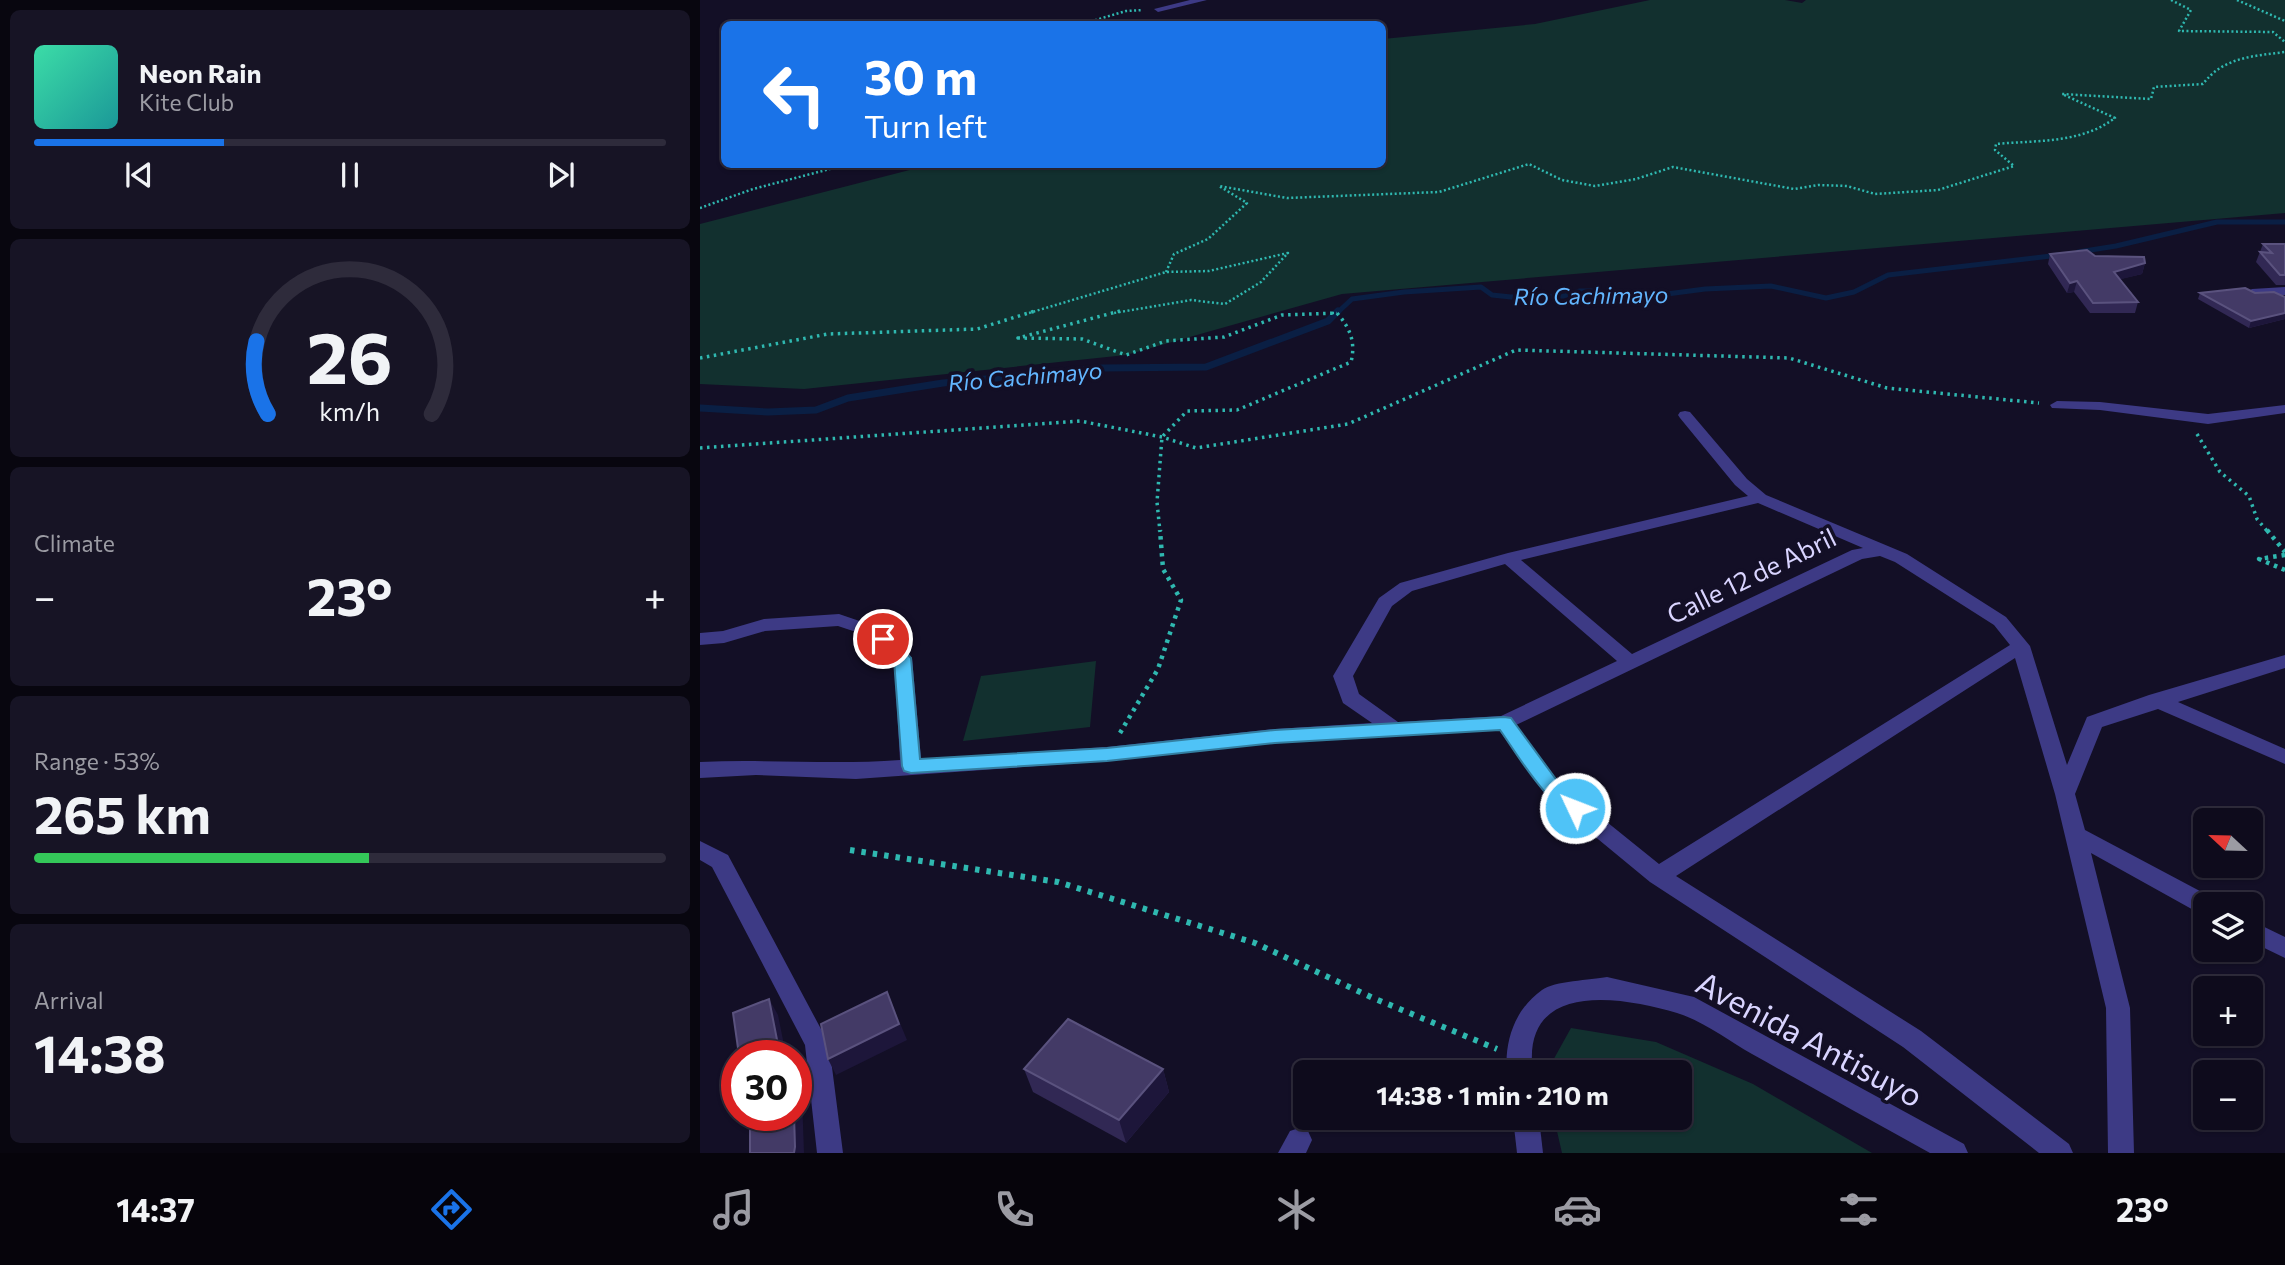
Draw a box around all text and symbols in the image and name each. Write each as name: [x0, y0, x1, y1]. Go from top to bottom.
text: 30 m: [864, 45, 977, 105]
icon: left: [749, 49, 840, 140]
text: Neon Rain: [139, 57, 262, 88]
text: Kite Club: [139, 88, 234, 116]
text: Turn left: [864, 105, 988, 145]
icon: previous: [120, 156, 158, 194]
icon: pause: [331, 156, 369, 194]
icon: next: [542, 156, 580, 194]
water label: Río Cachimayo: [1513, 280, 1669, 310]
text: 26: [307, 310, 393, 399]
water label: Río Cachimayo: [947, 355, 1103, 397]
text: km/h: [320, 396, 380, 426]
street label: Calle 12 de Abril: [1661, 521, 1841, 629]
text: Climate: [34, 529, 115, 557]
text: 23°: [307, 563, 393, 627]
text: −: [34, 572, 56, 619]
text: +: [644, 572, 666, 619]
pin: [853, 609, 913, 669]
icon: arrive: [864, 620, 902, 658]
text: Range · 53%: [34, 747, 160, 775]
position arrow: [1538, 771, 1612, 845]
text: 265 km: [34, 781, 211, 845]
north arrow: [2193, 808, 2263, 878]
map controls: [2193, 808, 2263, 1130]
button: layers: [2193, 892, 2263, 962]
street label: Avenida Antisuyo: [1690, 961, 1930, 1115]
button: +: [2193, 976, 2263, 1046]
text: Arrival: [34, 986, 104, 1014]
text: 14:38: [34, 1020, 166, 1084]
speed limit sign: 30: [721, 1040, 812, 1131]
button: −: [2193, 1060, 2263, 1130]
text: 14:38 · 1 min · 210 m: [1376, 1079, 1609, 1110]
icon: directions: [427, 1185, 476, 1234]
icon: music: [709, 1185, 758, 1234]
icon: phone: [990, 1185, 1039, 1234]
icon: climate: [1272, 1185, 1321, 1234]
icon: car: [1553, 1185, 1602, 1234]
icon: filters: [1834, 1185, 1883, 1234]
text: 14:37: [116, 1189, 195, 1229]
text: 23°: [2116, 1189, 2169, 1229]

